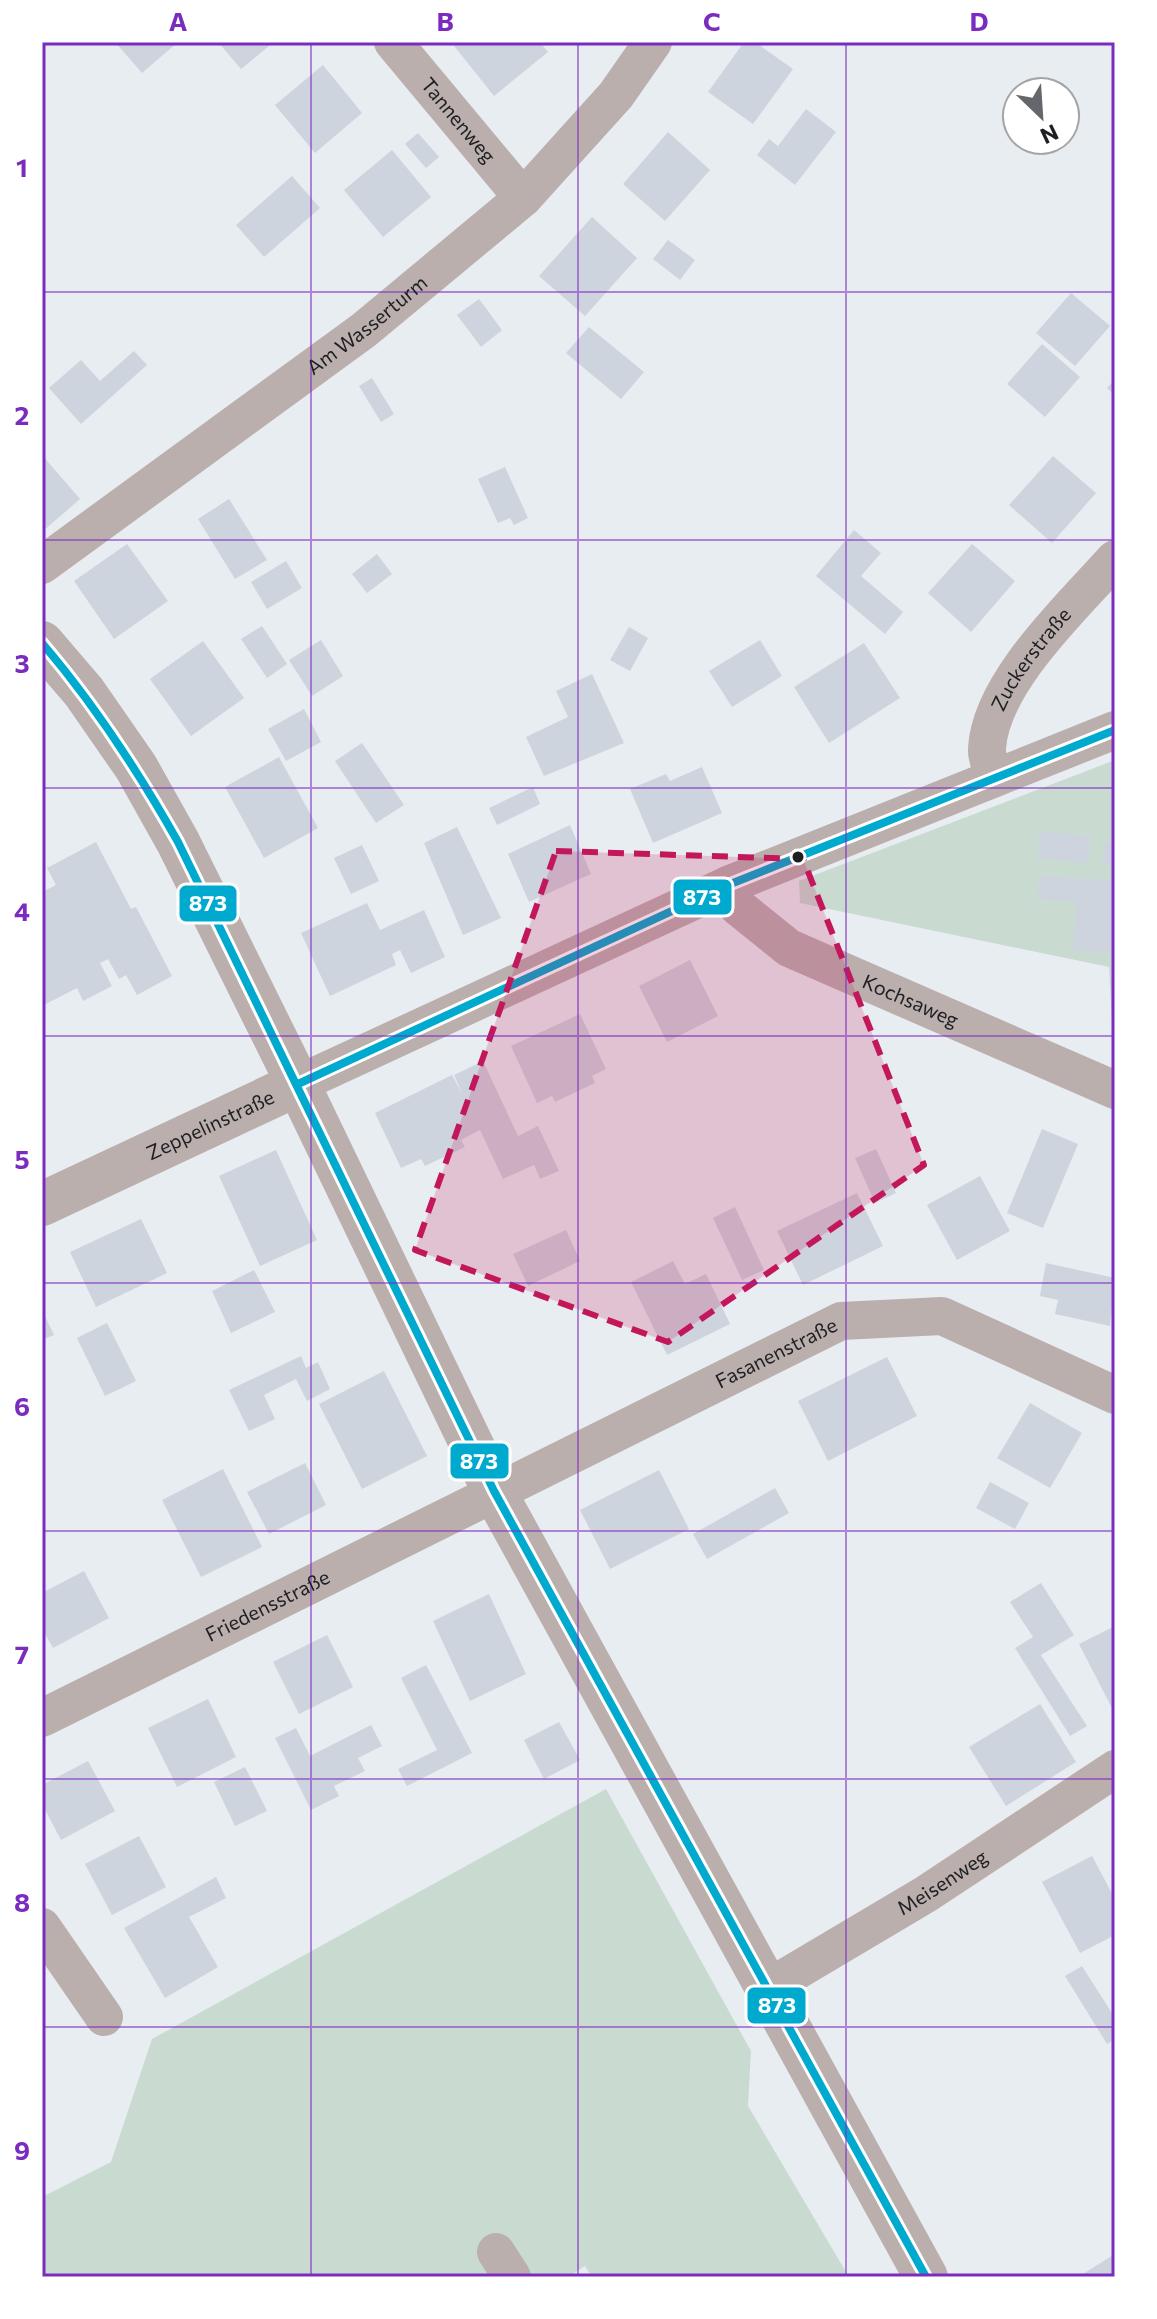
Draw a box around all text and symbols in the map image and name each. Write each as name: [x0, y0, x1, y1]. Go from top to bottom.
text: A: [169, 5, 188, 36]
text: B: [436, 5, 454, 36]
text: C: [703, 5, 721, 36]
text: D: [969, 5, 989, 36]
street label: Tannenweg: [417, 72, 501, 167]
north arrow: [1001, 76, 1081, 156]
text: N: [1036, 119, 1063, 150]
text: 1: [16, 151, 28, 182]
street label: Am Wasserturm: [301, 270, 432, 379]
text: 2: [15, 399, 29, 430]
street label: Zuckerstraße: [985, 602, 1075, 714]
text: 3: [14, 647, 30, 678]
unlabelled marker: [790, 849, 806, 865]
line badge: 873: [672, 878, 733, 916]
text: 873: [683, 883, 721, 910]
line badge: 873: [178, 884, 238, 923]
text: 873: [189, 889, 227, 916]
text: 4: [14, 895, 30, 926]
street label: Kochsaweg: [859, 968, 963, 1031]
street label: Zeppelinstraße: [142, 1084, 278, 1164]
text: 5: [14, 1143, 30, 1174]
street label: Fasanenstraße: [711, 1312, 841, 1393]
text: 6: [14, 1390, 30, 1421]
line badge: 873: [449, 1442, 510, 1480]
text: 873: [460, 1447, 498, 1474]
street label: Friedensstraße: [201, 1564, 333, 1646]
text: 7: [15, 1638, 29, 1669]
street label: Meisenweg: [892, 1844, 992, 1920]
text: 8: [14, 1886, 30, 1917]
line badge: 873: [746, 1986, 807, 2025]
text: 873: [758, 1991, 796, 2018]
text: 9: [14, 2134, 30, 2165]

